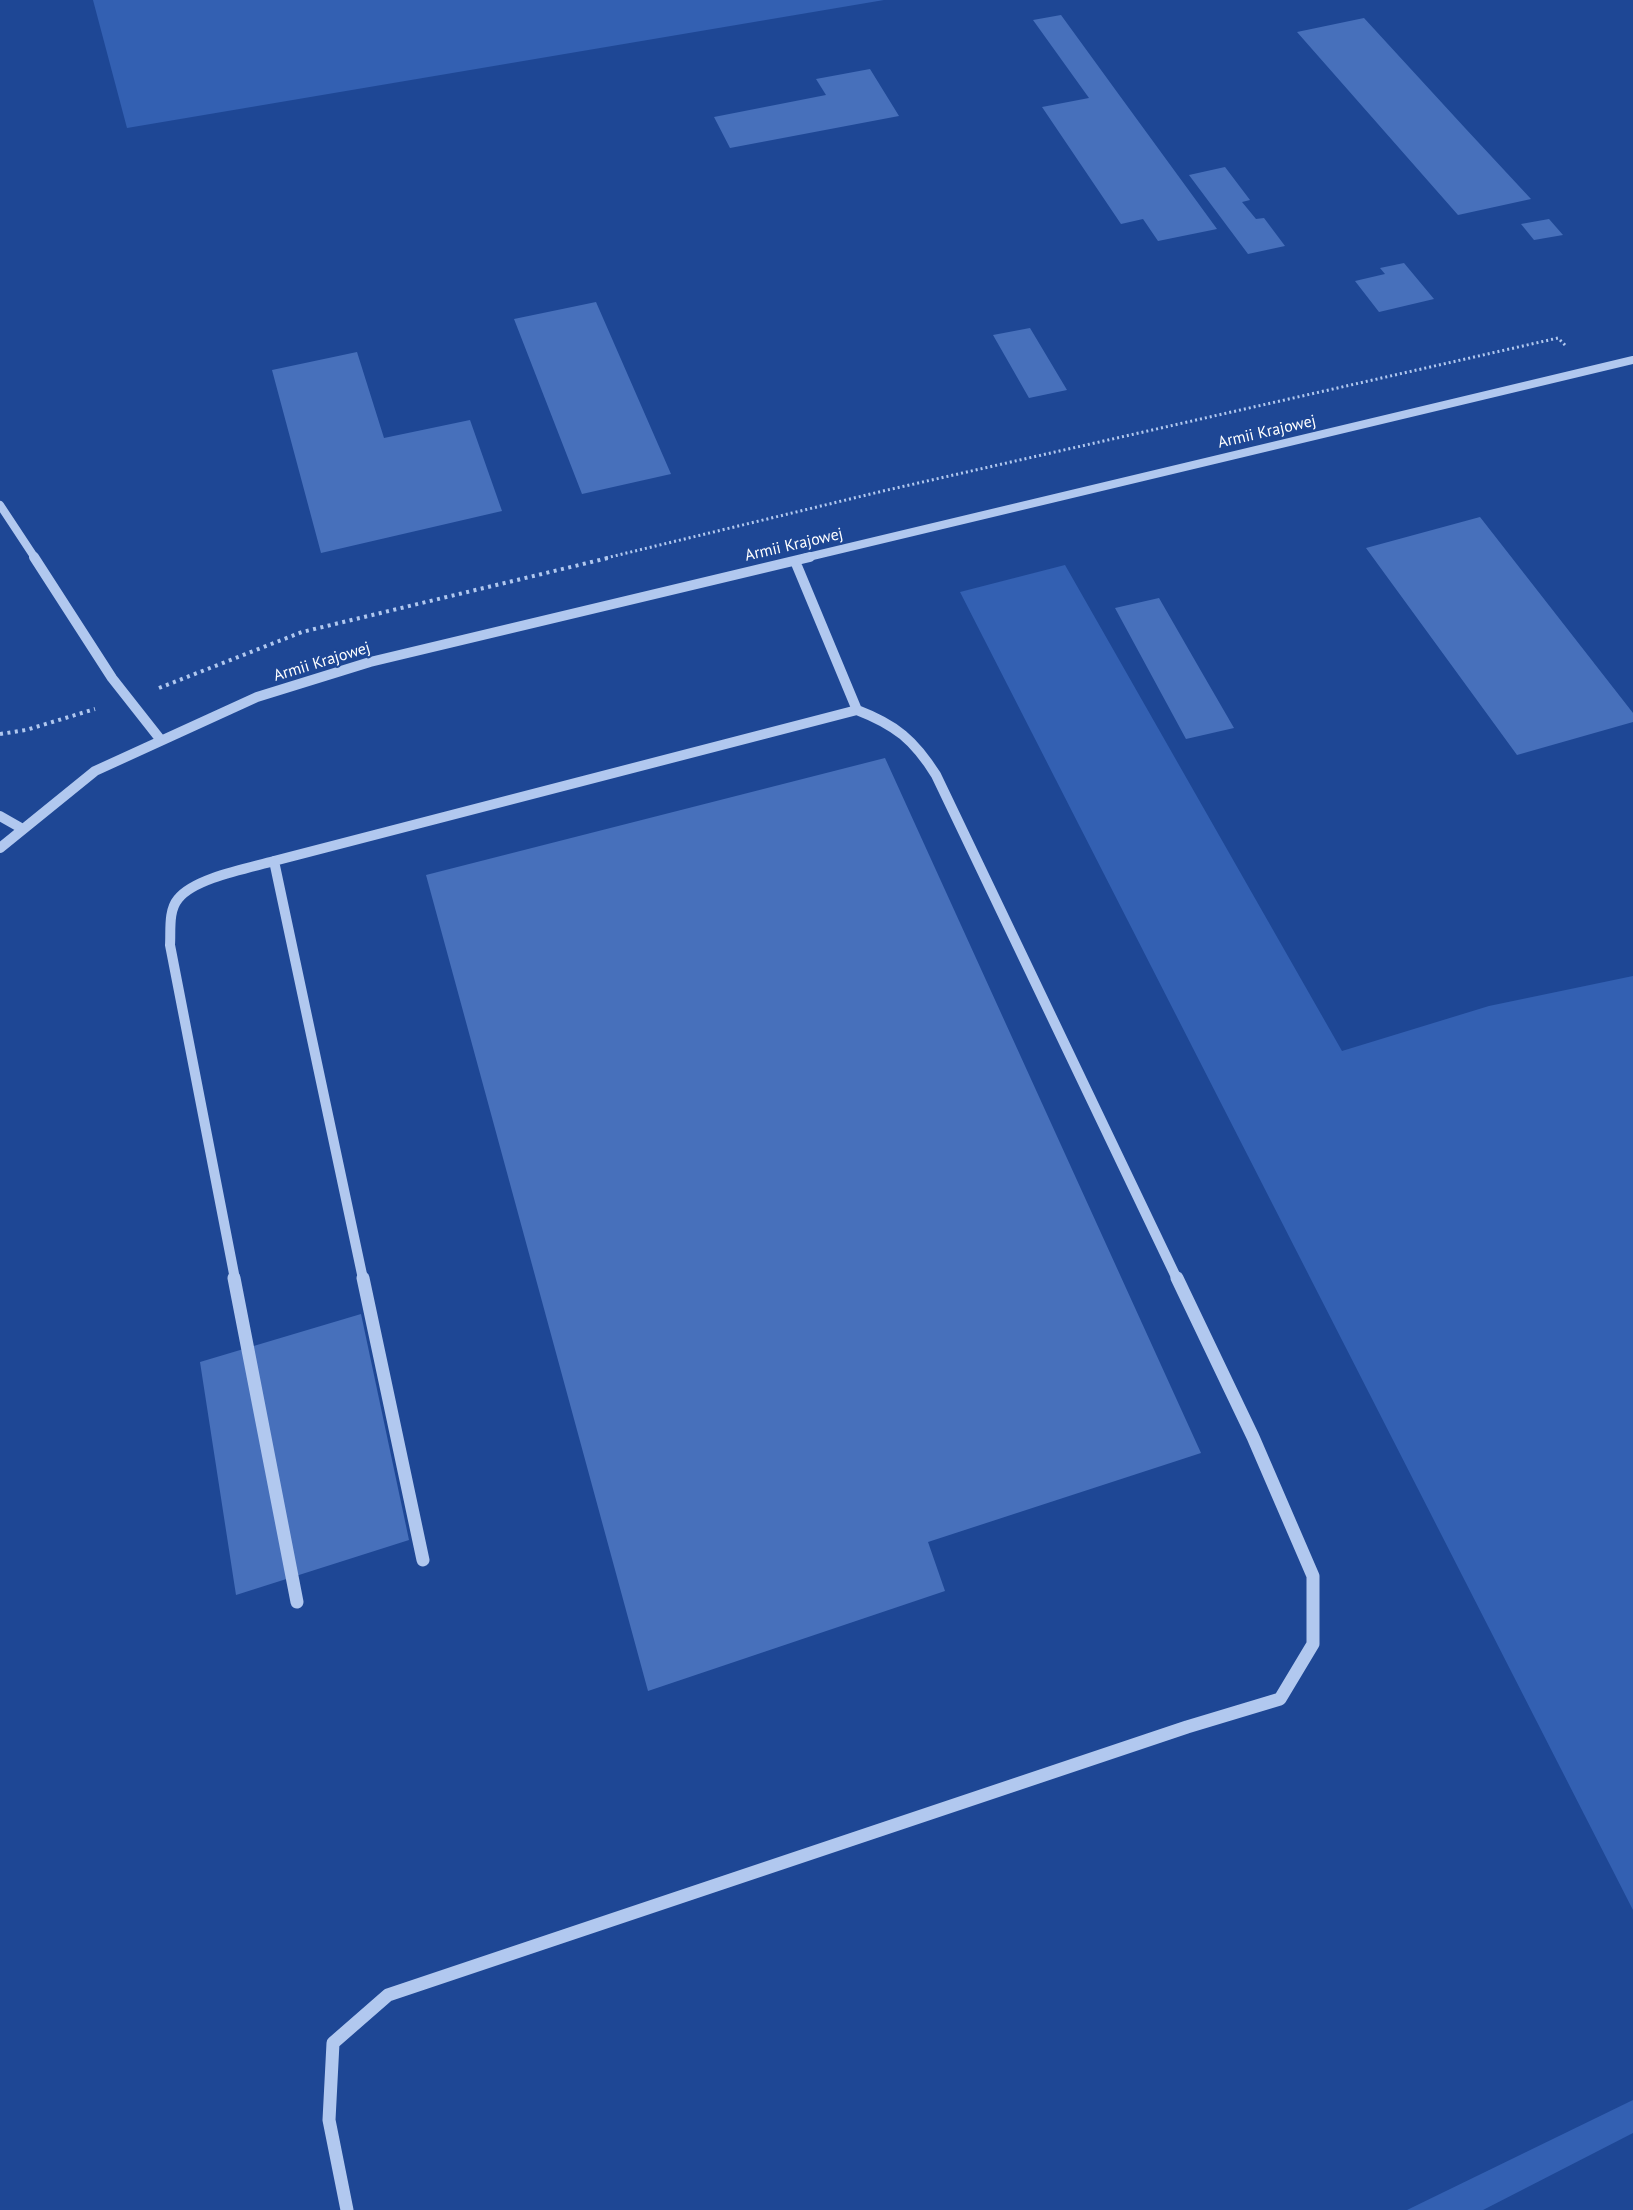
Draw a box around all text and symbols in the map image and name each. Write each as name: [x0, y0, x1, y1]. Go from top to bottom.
street label: Armii Krajowej: [1216, 411, 1318, 453]
street label: Armii Krajowej: [743, 524, 845, 566]
street label: Armii Krajowej: [271, 638, 373, 686]

